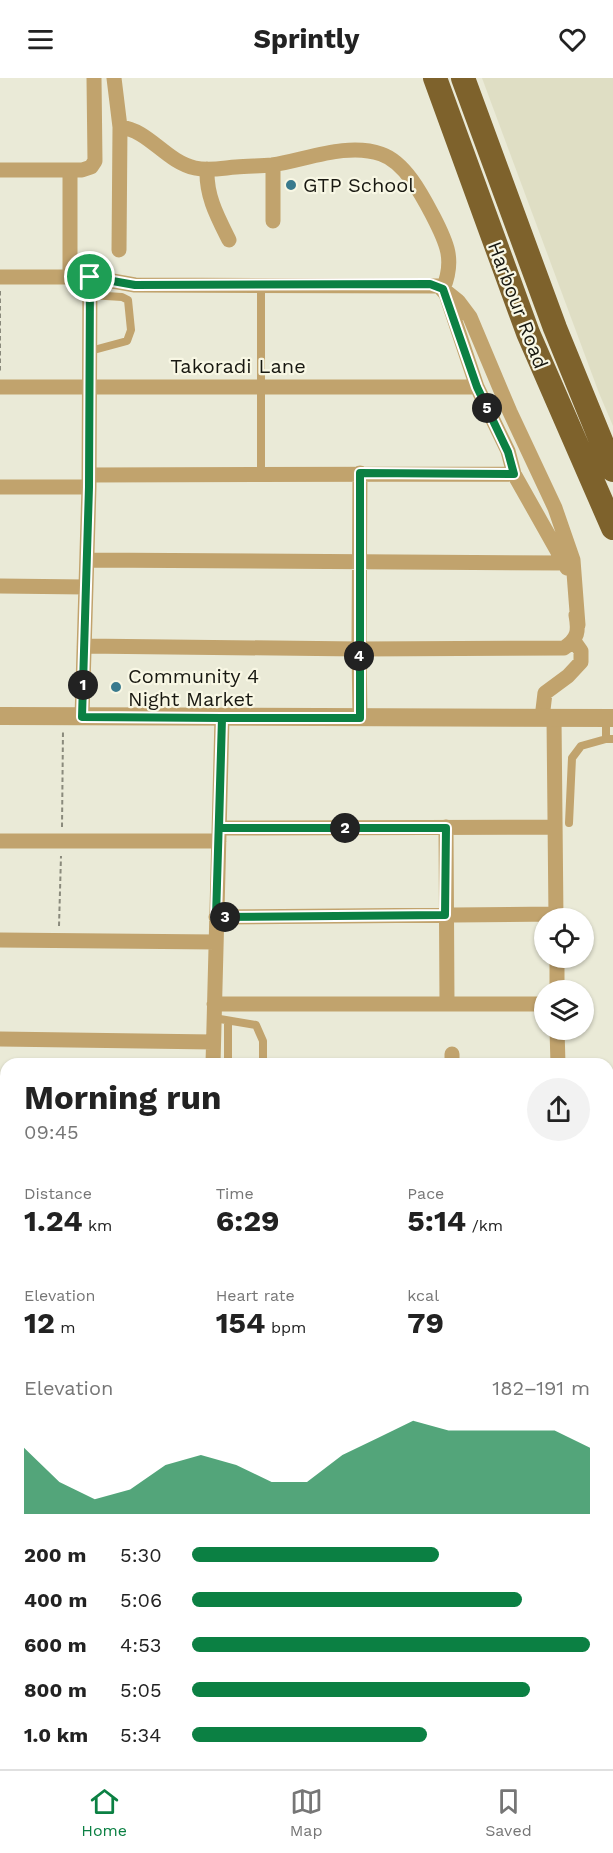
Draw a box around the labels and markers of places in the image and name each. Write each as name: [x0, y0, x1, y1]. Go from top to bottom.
place label: GTP School: [303, 173, 414, 197]
marker: GTP School: [284, 178, 298, 192]
pin: [64, 251, 115, 302]
pin: 5: [472, 393, 502, 423]
pin: 4: [344, 641, 374, 671]
place label: Community 4 Night Market: [128, 664, 259, 711]
pin: 1: [68, 670, 98, 700]
marker: Community 4 Night Market: [109, 680, 123, 694]
pin: 2: [330, 813, 360, 843]
pin: 3: [210, 902, 240, 932]

